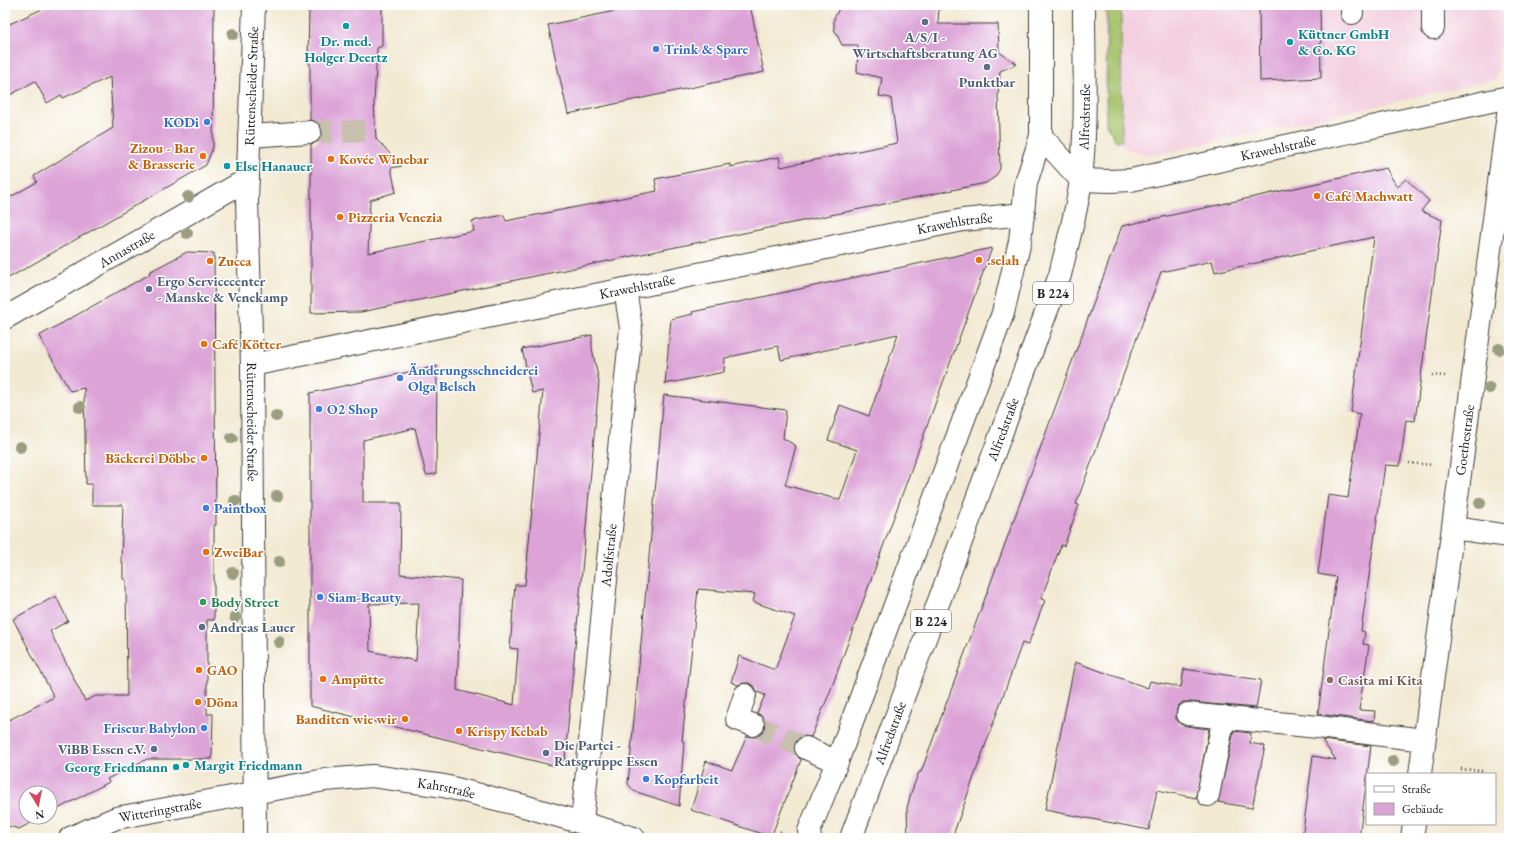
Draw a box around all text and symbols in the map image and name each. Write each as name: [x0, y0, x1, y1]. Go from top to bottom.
marker: A/S/I - Wirtschaftsberatung AG: [920, 17, 930, 27]
marker: Dr. med. Holger Deertz: [341, 21, 351, 31]
place label: Küttner GmbH & Co. KG: [1298, 25, 1389, 59]
street label: Rüttenscheider Straße: [240, 26, 262, 146]
place label: A/S/I - Wirtschaftsberatung AG: [852, 28, 998, 62]
place label: Dr. med. Holger Deertz: [304, 32, 388, 66]
marker: Küttner GmbH & Co. KG: [1285, 37, 1295, 47]
place label: Trink & Spare: [664, 40, 749, 58]
marker: Trink & Spare: [651, 44, 661, 54]
marker: Punktbar: [982, 62, 992, 72]
place label: Punktbar: [959, 73, 1015, 91]
street label: Alfredstraße: [1074, 83, 1094, 152]
place label: KODi: [164, 113, 199, 131]
marker: KODi: [202, 117, 212, 127]
street label: Krawehlstraße: [1239, 131, 1318, 165]
place label: Zizou - Bar & Brasserie: [128, 139, 195, 173]
place label: Kovée Winebar: [339, 150, 429, 168]
marker: Zizou - Bar & Brasserie: [198, 151, 208, 161]
marker: Kovée Winebar: [326, 154, 336, 164]
place label: Else Hanauer: [235, 157, 312, 175]
marker: Else Hanauer: [222, 161, 232, 171]
place label: Café Machwatt: [1325, 187, 1414, 205]
marker: Café Machwatt: [1312, 191, 1322, 201]
place label: Pizzeria Venezia: [348, 208, 443, 226]
street label: Krawehlstraße: [915, 208, 994, 238]
marker: Pizzeria Venezia: [335, 212, 345, 222]
street label: Annastraße: [94, 225, 158, 272]
place label: .selah: [987, 251, 1019, 269]
place label: Zucca: [218, 252, 252, 270]
marker: .selah: [974, 255, 984, 265]
marker: Zucca: [205, 256, 215, 266]
street label: Krawehlstraße: [598, 270, 677, 303]
place label: Ergo Servicecenter - Manske & Venekamp: [157, 272, 288, 306]
road number: B 224: [1033, 282, 1073, 304]
marker: Ergo Servicecenter - Manske & Venekamp: [144, 284, 154, 294]
place label: Café Kötter: [212, 335, 281, 353]
marker: Café Kötter: [199, 339, 209, 349]
place label: Änderungsschneiderei Olga Belsch: [407, 361, 538, 395]
street label: Rüttenscheider Straße: [243, 362, 262, 482]
marker: Änderungsschneiderei Olga Belsch: [395, 373, 405, 383]
street label: Alfredstraße: [982, 395, 1023, 464]
place label: O2 Shop: [327, 400, 378, 418]
street label: Goethestraße: [1451, 403, 1478, 477]
marker: O2 Shop: [314, 404, 324, 414]
place label: Bäckerei Döbbe: [105, 449, 196, 467]
marker: Bäckerei Döbbe: [199, 453, 209, 463]
place label: Paintbox: [214, 499, 267, 517]
marker: Paintbox: [201, 503, 211, 513]
street label: Adolfstraße: [596, 522, 621, 589]
place label: ZweiBar: [214, 543, 264, 561]
marker: ZweiBar: [201, 547, 211, 557]
place label: Siam-Beauty: [328, 588, 402, 606]
marker: Siam-Beauty: [315, 592, 325, 602]
place label: Body Street: [211, 593, 280, 611]
marker: Body Street: [198, 597, 208, 607]
road number: B 224: [911, 610, 951, 632]
place label: Andreas Lauer: [209, 618, 296, 636]
marker: Andreas Lauer: [197, 622, 207, 632]
place label: GAO: [207, 661, 238, 679]
marker: GAO: [194, 665, 204, 675]
place label: Ampütte: [330, 670, 384, 688]
place label: Casita mi Kita: [1338, 671, 1424, 689]
marker: Ampütte: [318, 674, 328, 684]
marker: Casita mi Kita: [1325, 675, 1335, 685]
place label: Döna: [206, 693, 239, 711]
marker: Döna: [193, 697, 203, 707]
street label: Alfredstraße: [870, 698, 910, 768]
place label: Banditen wie wir: [296, 710, 397, 728]
marker: Banditen wie wir: [400, 714, 410, 724]
place label: Friseur Babylon: [103, 719, 196, 737]
place label: Krispy Kebab: [467, 722, 548, 740]
marker: Friseur Babylon: [199, 723, 209, 733]
marker: Krispy Kebab: [454, 726, 464, 736]
place label: Die Partei - Ratsgruppe Essen: [554, 736, 658, 770]
place label: ViBB Essen e.V.: [58, 740, 146, 758]
marker: ViBB Essen e.V.: [149, 744, 159, 754]
marker: Die Partei - Ratsgruppe Essen: [541, 748, 551, 758]
place label: Margit Friedmann: [194, 756, 302, 774]
place label: Georg Friedmann: [65, 758, 168, 776]
marker: Margit Friedmann: [181, 760, 191, 770]
marker: Georg Friedmann: [171, 762, 181, 772]
place label: Kopfarbeit: [654, 770, 719, 788]
street label: Kahrstraße: [416, 773, 478, 803]
legend: [1366, 773, 1496, 825]
marker: Kopfarbeit: [641, 774, 651, 784]
text: Straße: [1402, 781, 1431, 797]
north arrow: [18, 785, 58, 825]
street label: Witteringstraße: [117, 794, 203, 826]
text: Gebäude: [1402, 801, 1444, 817]
text: N: [34, 807, 45, 823]

